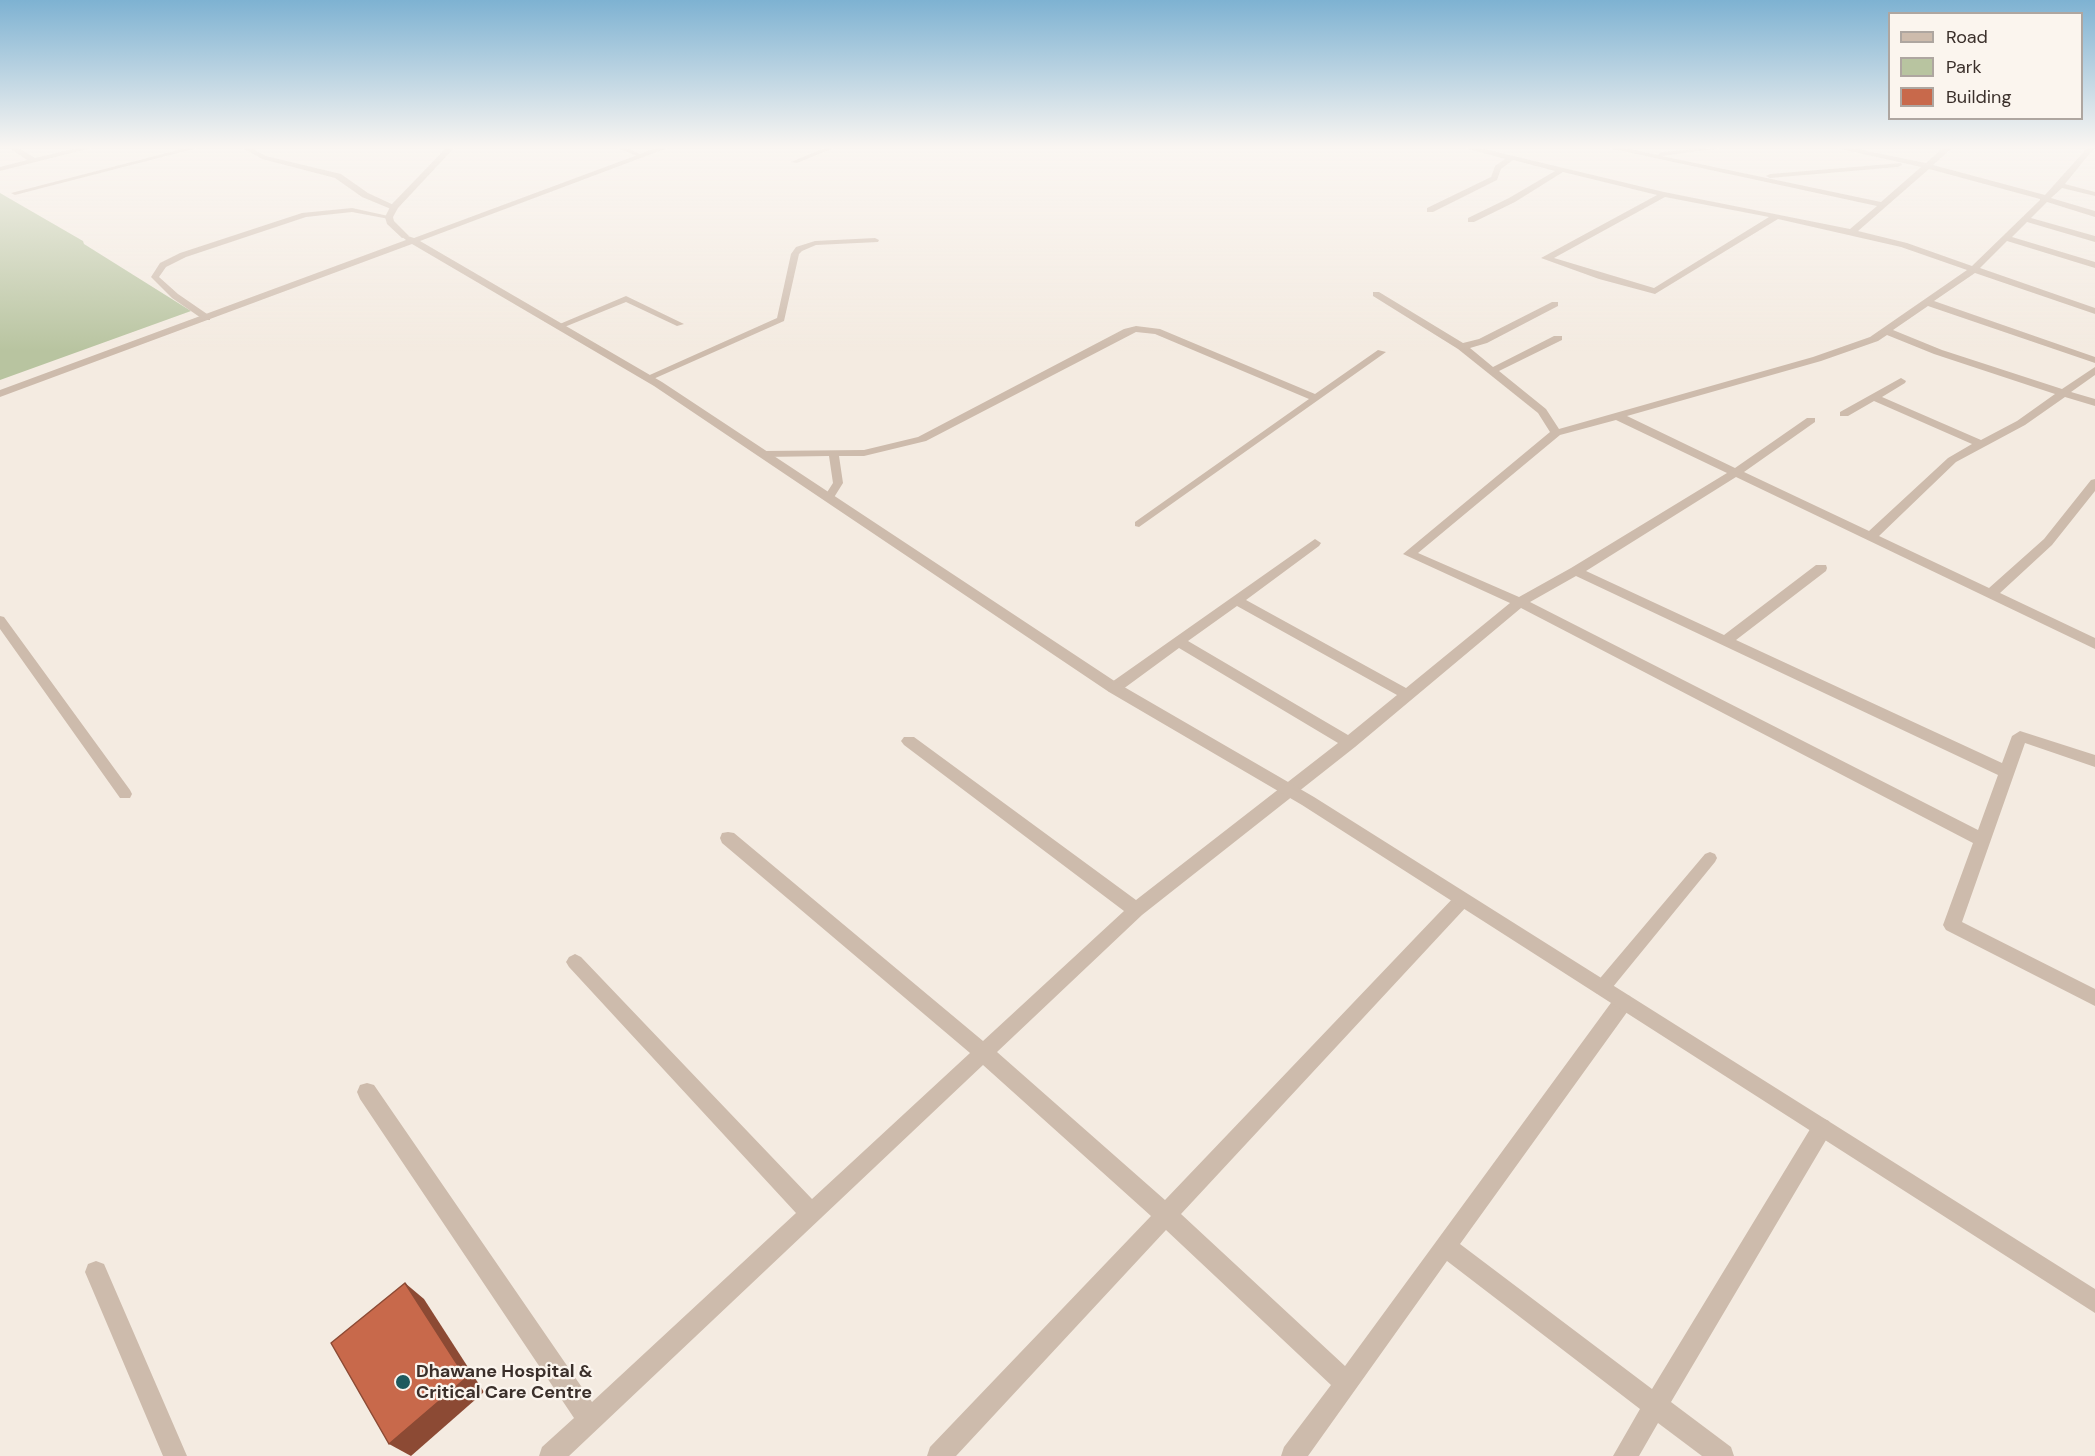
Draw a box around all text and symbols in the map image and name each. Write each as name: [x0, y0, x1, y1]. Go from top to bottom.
legend: [1888, 12, 2083, 120]
text: Road: [1946, 25, 1988, 49]
text: Park: [1946, 55, 1982, 79]
text: Building: [1946, 85, 2011, 109]
place label: Dhawane Hospital & Critical Care Centre: [416, 1361, 593, 1404]
marker: Dhawane Hospital & Critical Care Centre: [394, 1373, 412, 1391]

